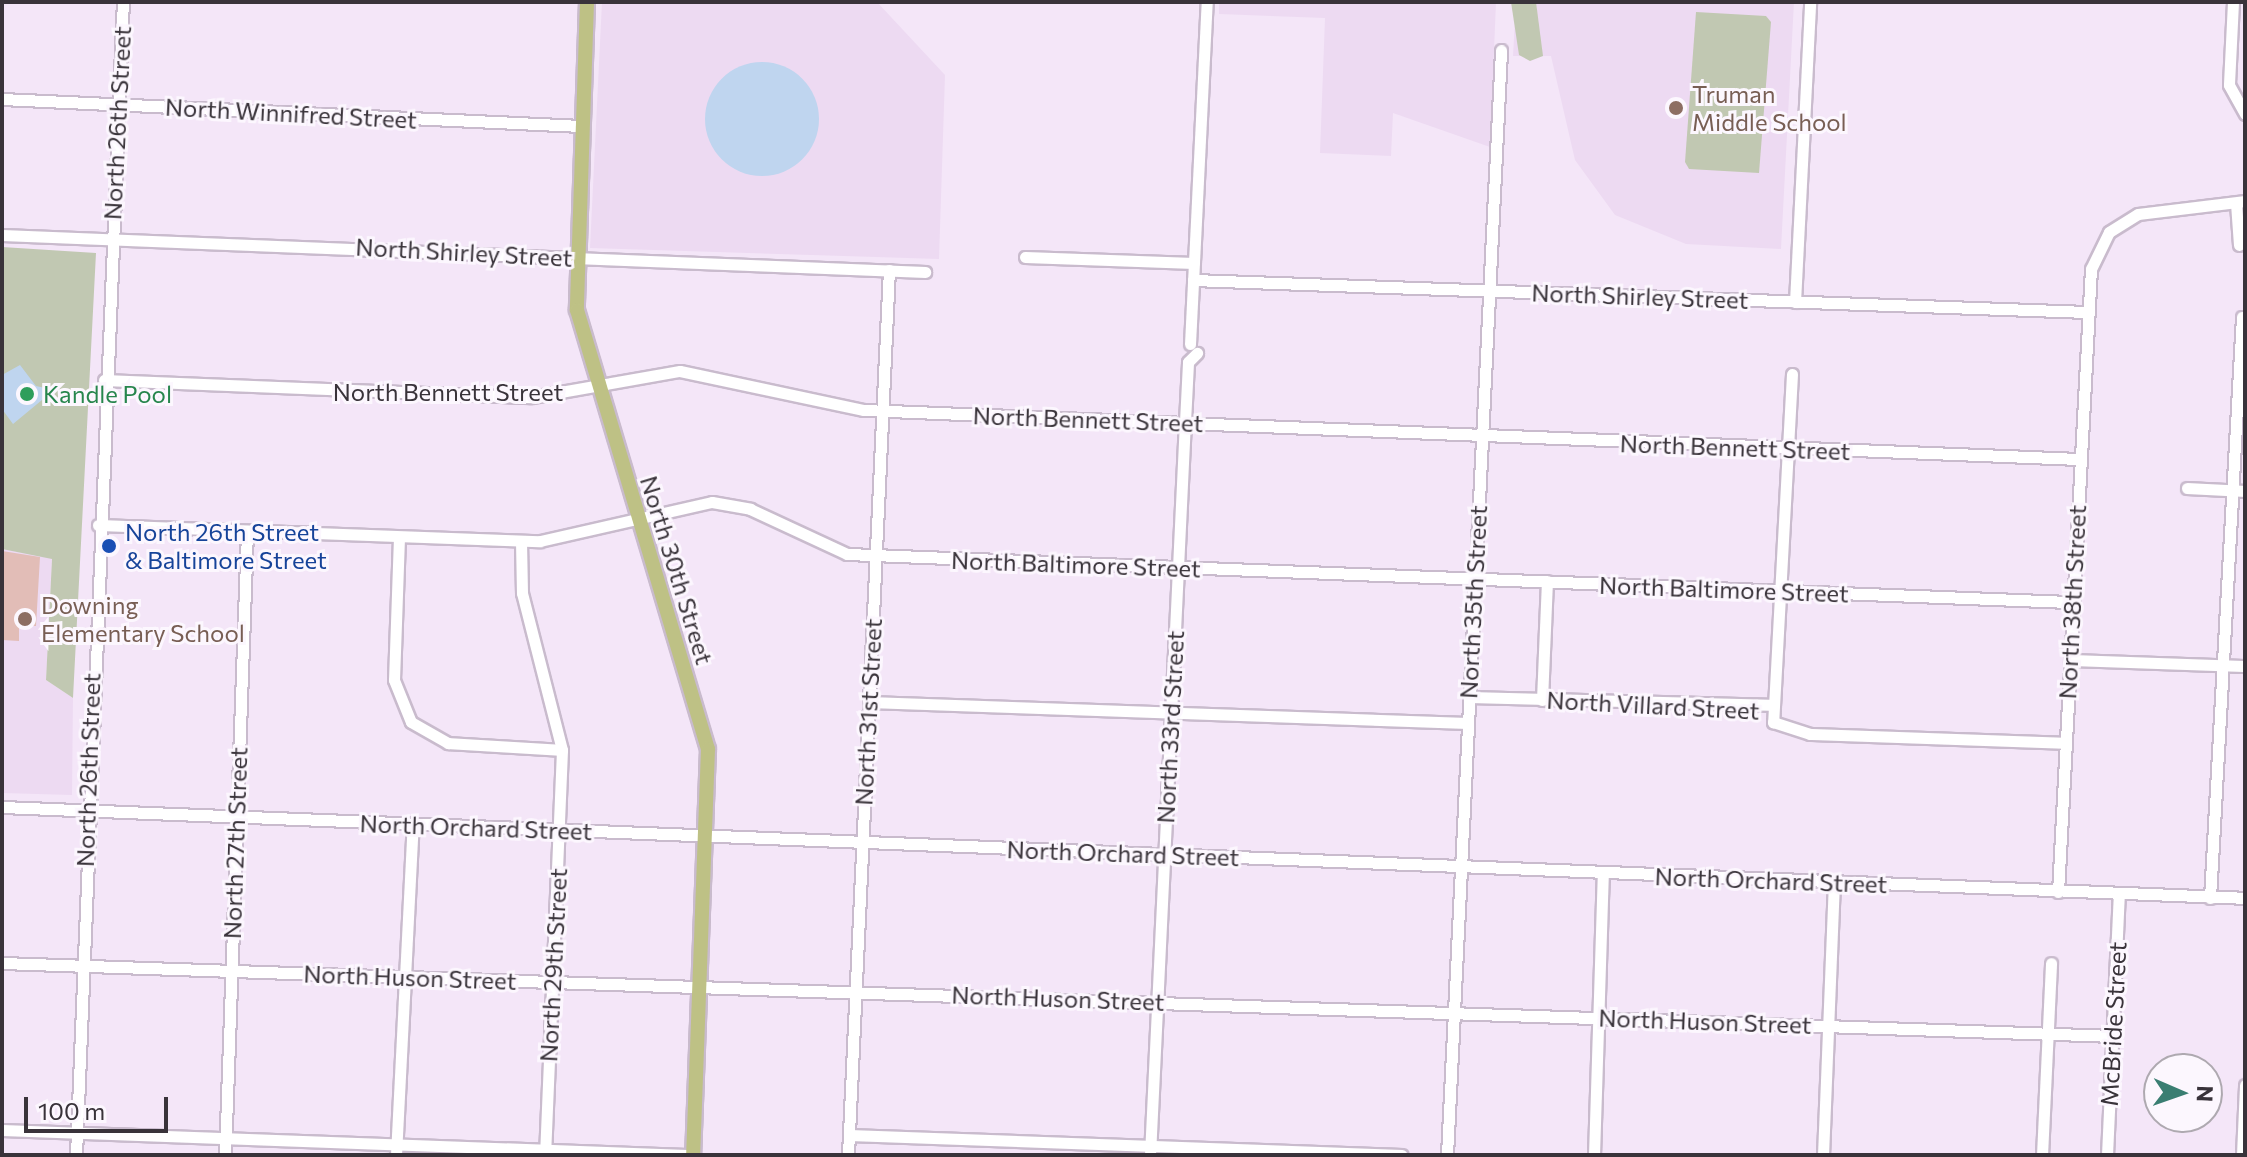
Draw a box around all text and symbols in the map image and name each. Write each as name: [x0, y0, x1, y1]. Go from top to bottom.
street label: North 26th Street: [98, 25, 136, 221]
place label: Truman Middle School: [1692, 80, 1847, 136]
street label: North Winnifred Street: [164, 92, 418, 134]
marker: Truman Middle School: [1667, 99, 1685, 117]
street label: North Shirley Street: [355, 232, 573, 272]
street label: North Shirley Street: [1531, 278, 1749, 314]
street label: North Bennett Street: [333, 378, 563, 406]
place label: Kandle Pool: [43, 380, 172, 408]
marker: Kandle Pool: [18, 385, 36, 403]
street label: North Bennett Street: [972, 401, 1204, 437]
street label: North Bennett Street: [1619, 429, 1851, 465]
street label: North 30th Street: [635, 472, 719, 668]
street label: North 38th Street: [2053, 504, 2091, 700]
street label: North 35th Street: [1454, 505, 1492, 699]
place label: North 26th Street & Baltimore Street: [125, 518, 327, 574]
marker: North 26th Street & Baltimore Street: [100, 537, 118, 555]
street label: North Baltimore Street: [951, 545, 1201, 583]
street label: North Baltimore Street: [1599, 570, 1849, 608]
place label: Downing Elementary School: [41, 591, 245, 647]
marker: Downing Elementary School: [16, 610, 34, 628]
street label: North 31st Street: [849, 618, 887, 806]
street label: North 33rd Street: [1151, 630, 1189, 824]
street label: North 26th Street: [70, 673, 106, 867]
street label: North Villard Street: [1546, 685, 1760, 725]
street label: North 27th Street: [217, 746, 253, 940]
street label: North Orchard Street: [359, 809, 593, 845]
street label: North Orchard Street: [1006, 835, 1240, 871]
street label: North Orchard Street: [1654, 862, 1888, 898]
street label: North 29th Street: [534, 867, 572, 1063]
street label: McBride Street: [2094, 941, 2132, 1107]
street label: North Huson Street: [303, 959, 517, 995]
street label: North Huson Street: [951, 980, 1165, 1016]
street label: North Huson Street: [1598, 1003, 1812, 1039]
north arrow: [2143, 1053, 2223, 1133]
scale bar: [28, 1081, 172, 1131]
text: N: [2192, 1085, 2219, 1103]
text: 100 m: [38, 1096, 105, 1125]

